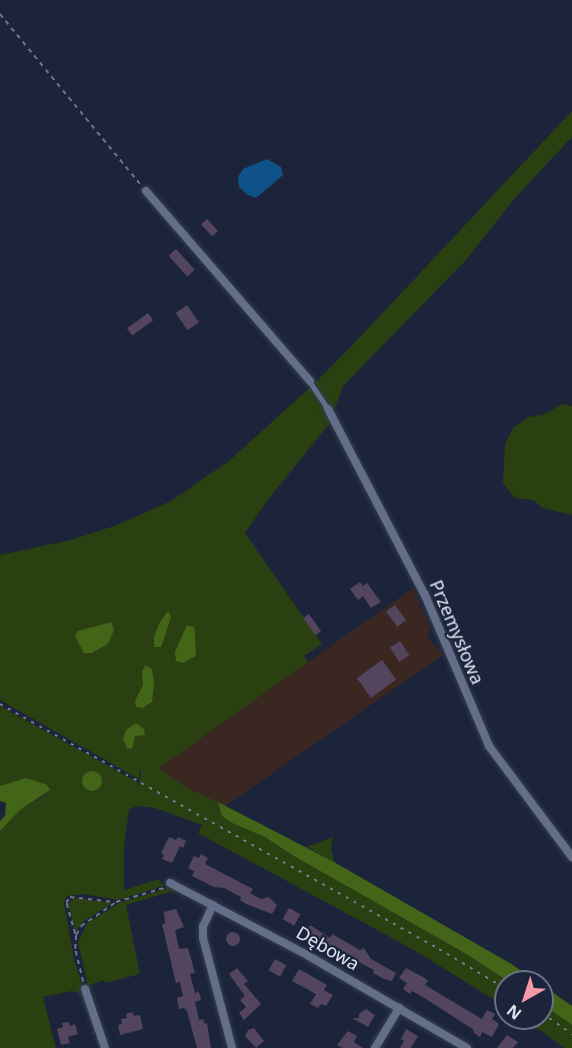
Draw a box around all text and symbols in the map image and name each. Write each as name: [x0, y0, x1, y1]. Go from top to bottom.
street label: Przemysłowa: [425, 577, 489, 687]
street label: Dębowa: [293, 921, 363, 975]
north arrow: [494, 970, 554, 1030]
text: N: [502, 1000, 526, 1025]

